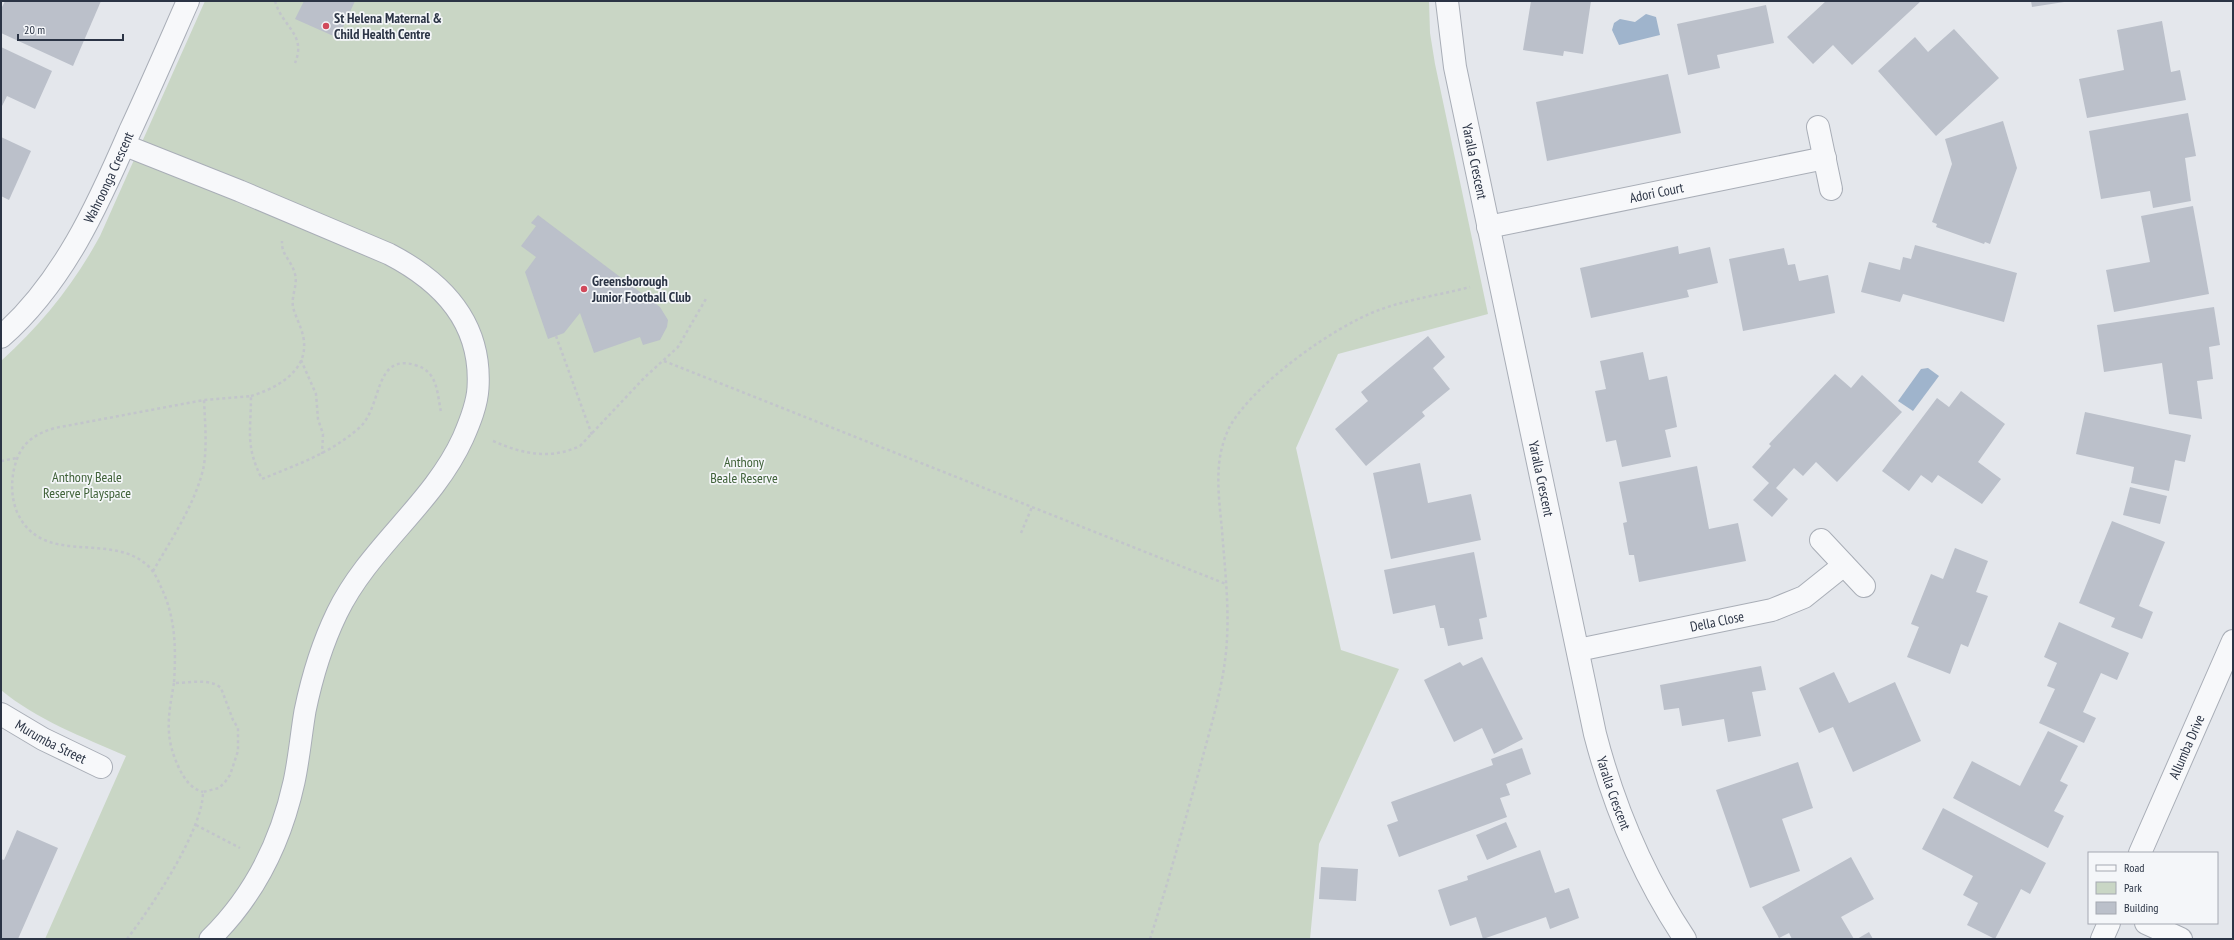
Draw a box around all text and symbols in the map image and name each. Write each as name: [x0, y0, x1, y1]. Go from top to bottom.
place label: St Helena Maternal & Child Health Centre: [334, 9, 442, 43]
scale bar: [18, 16, 123, 42]
marker: St Helena Maternal & Child Health Centre: [321, 21, 331, 31]
text: 20 m: [24, 22, 45, 37]
street label: Yaralla Crescent: [1458, 122, 1492, 201]
street label: Wahroonga Crescent: [80, 129, 138, 226]
street label: Adori Court: [1628, 178, 1685, 207]
place label: Greensborough Junior Football Club: [591, 272, 691, 306]
marker: Greensborough Junior Football Club: [579, 284, 589, 294]
street label: Yaralla Crescent: [1525, 439, 1558, 518]
park label: Anthony Beale Reserve: [710, 453, 778, 487]
park label: Anthony Beale Reserve Playspace: [43, 468, 131, 502]
street label: Della Close: [1689, 607, 1746, 636]
street label: Allumba Drive: [2165, 712, 2209, 782]
street label: Murumba Street: [12, 716, 89, 768]
street label: Yaralla Crescent: [1593, 754, 1635, 833]
legend: [2088, 852, 2218, 924]
text: Road: [2124, 860, 2144, 875]
text: Park: [2124, 880, 2142, 895]
text: Building: [2124, 900, 2159, 915]

